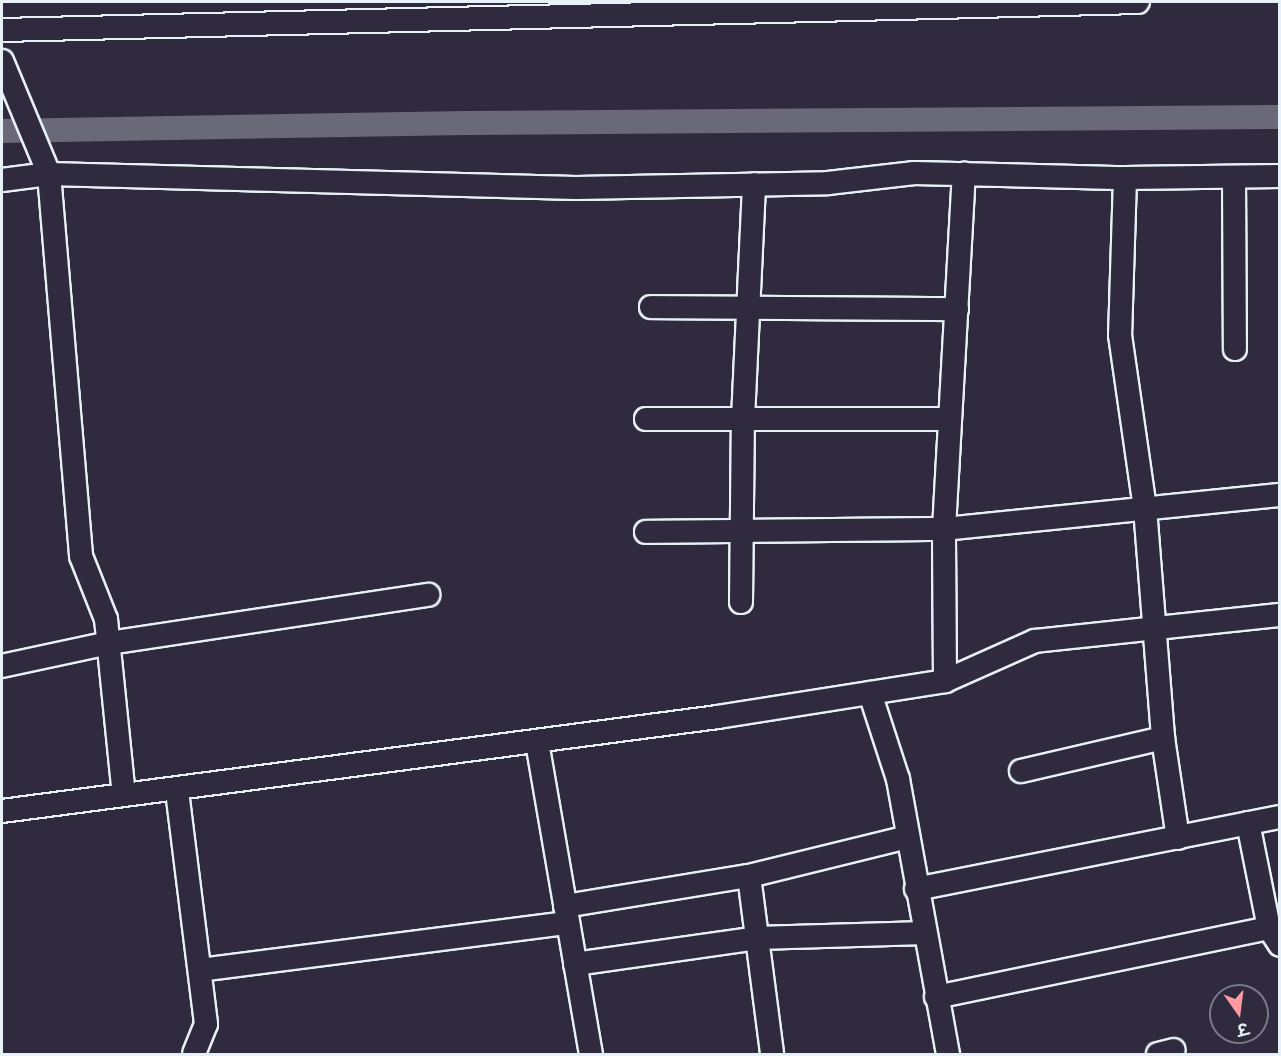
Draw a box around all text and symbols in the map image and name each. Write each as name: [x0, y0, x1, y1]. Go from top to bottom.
north arrow: [1209, 984, 1269, 1044]
text: उ: [1235, 1018, 1251, 1041]

